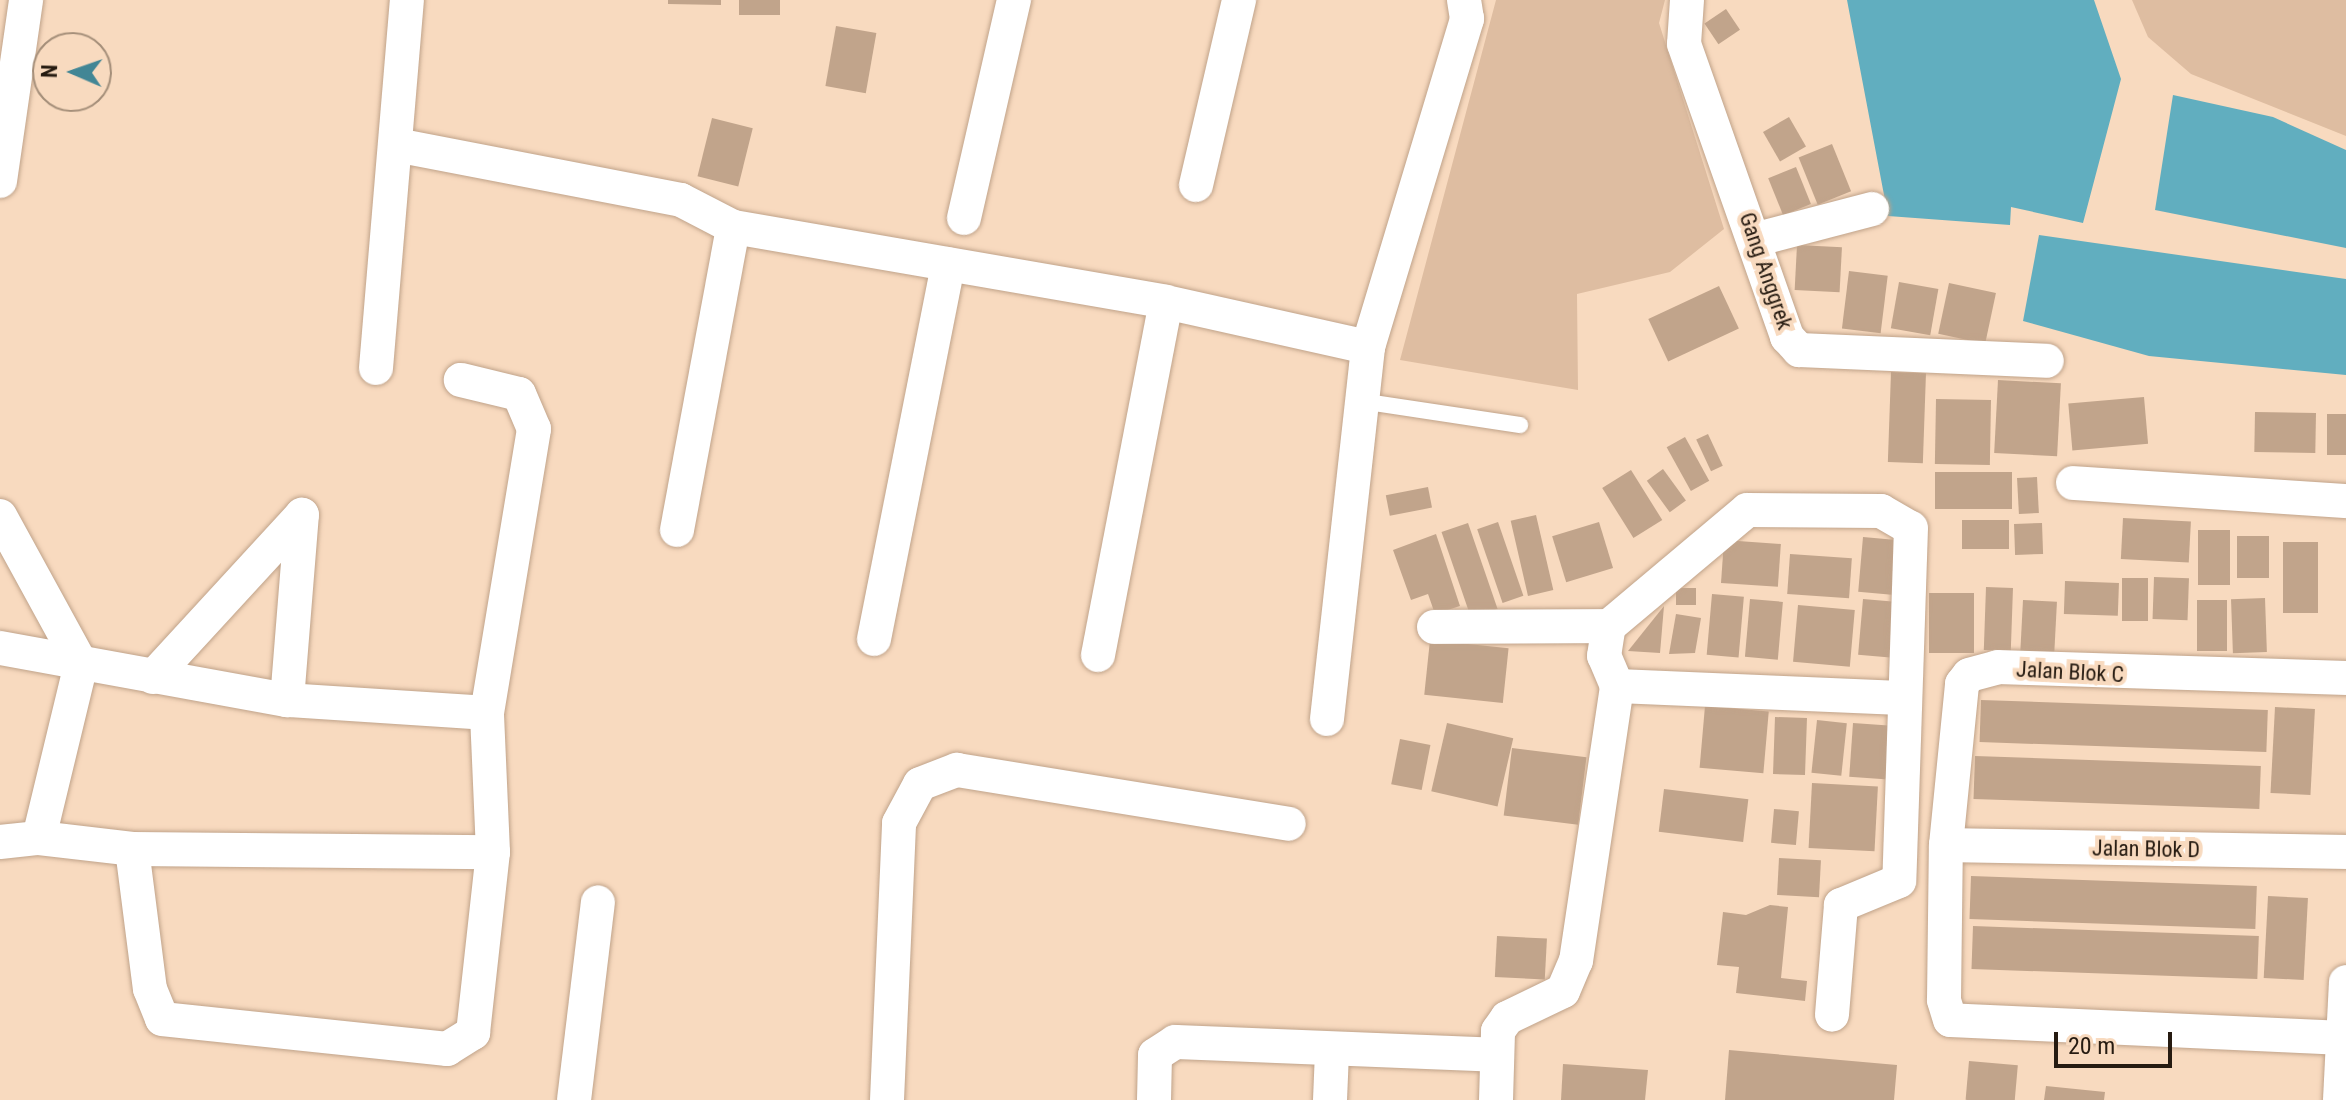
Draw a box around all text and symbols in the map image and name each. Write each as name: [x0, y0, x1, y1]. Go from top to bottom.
north arrow: [32, 32, 112, 112]
text: N: [37, 64, 62, 78]
street label: Gang Anggrek: [1734, 209, 1798, 333]
street label: Jalan Blok C: [2015, 656, 2125, 688]
street label: Jalan Blok D: [2092, 835, 2200, 863]
scale bar: [2058, 1016, 2176, 1066]
text: 20 m: [2068, 1032, 2115, 1060]

